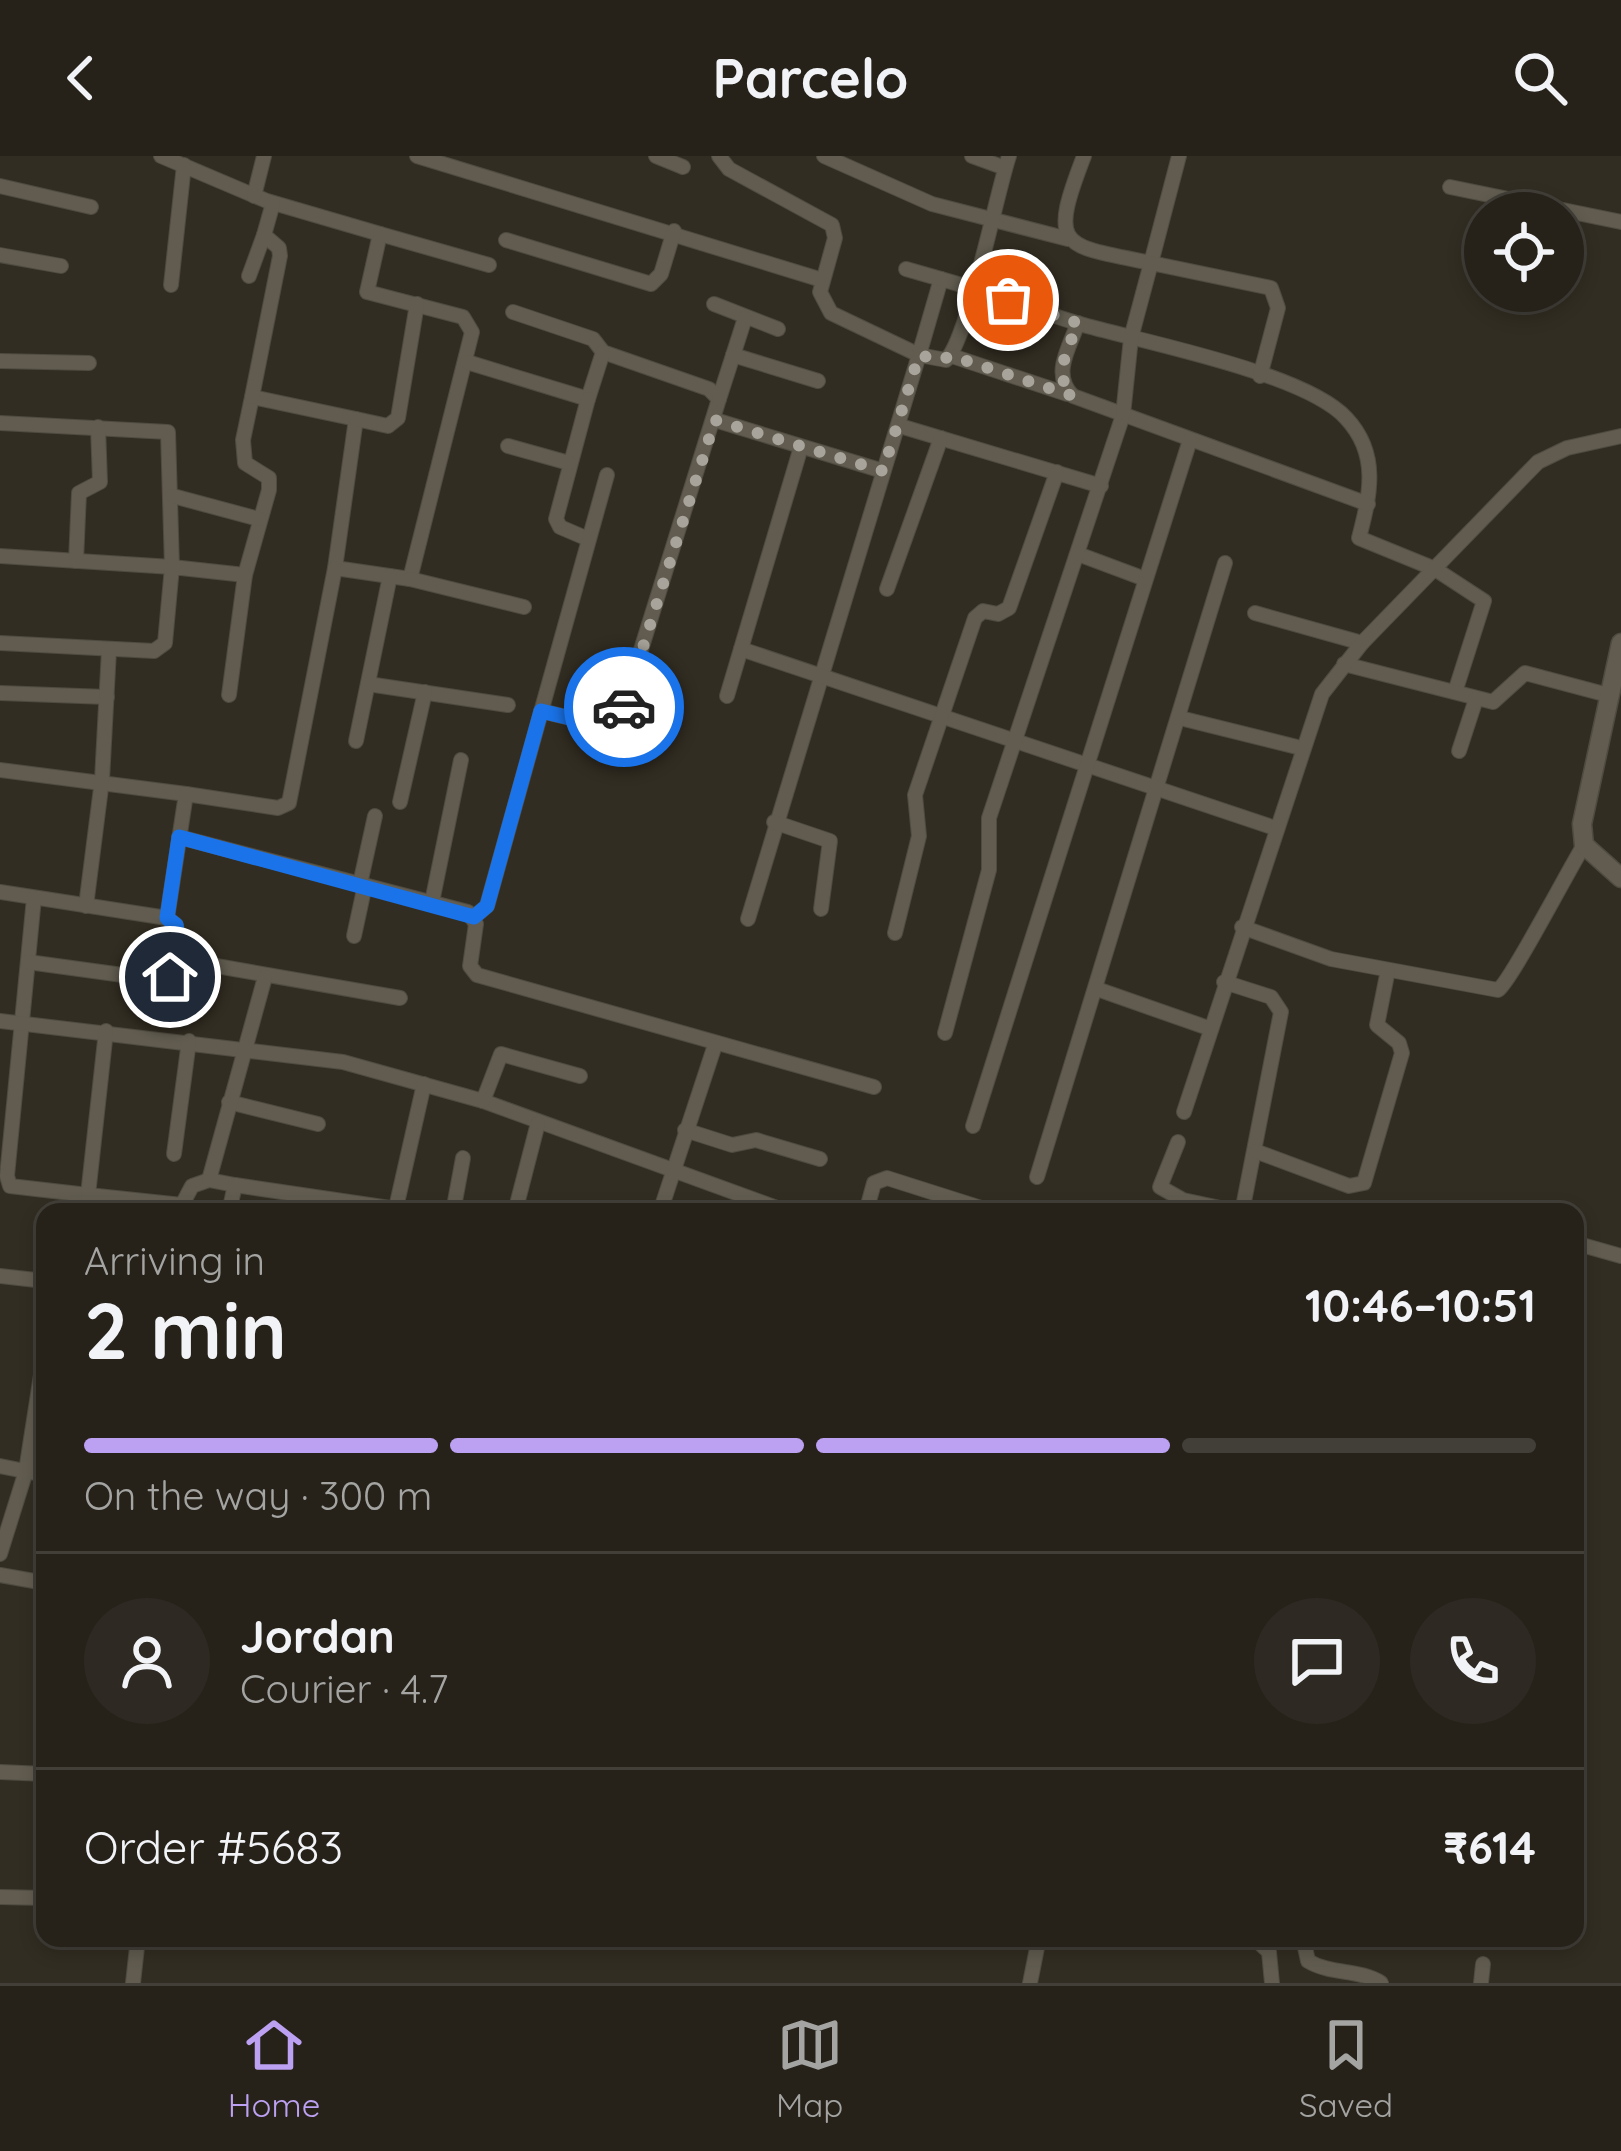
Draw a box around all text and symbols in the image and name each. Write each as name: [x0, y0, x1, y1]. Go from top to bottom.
text: Parcelo: [712, 44, 909, 112]
icon: back: [48, 45, 114, 111]
icon: search: [1507, 45, 1573, 111]
map controls: [1464, 192, 1584, 312]
button: locate: [1464, 192, 1584, 312]
pin: [957, 249, 1059, 351]
icon: bag: [975, 267, 1041, 333]
courier: [564, 647, 684, 767]
icon: car: [591, 674, 657, 740]
pin: [119, 926, 221, 1028]
icon: home: [137, 944, 203, 1010]
text: Arriving in: [84, 1236, 265, 1285]
text: 10:46–10:51: [1305, 1277, 1536, 1333]
text: 2 min: [84, 1281, 287, 1379]
text: On the way · 300 m: [84, 1471, 432, 1520]
button: person: [84, 1598, 210, 1724]
button: chat: [1254, 1598, 1380, 1724]
button: phone: [1410, 1598, 1536, 1724]
text: Jordan: [240, 1608, 395, 1664]
text: Courier · 4.7: [240, 1664, 448, 1713]
text: Order #5683: [84, 1819, 343, 1875]
text: ₹614: [1443, 1819, 1536, 1875]
tab: Home: [228, 2012, 320, 2125]
tab: Map: [776, 2012, 843, 2125]
tab: Saved: [1299, 2012, 1393, 2125]

